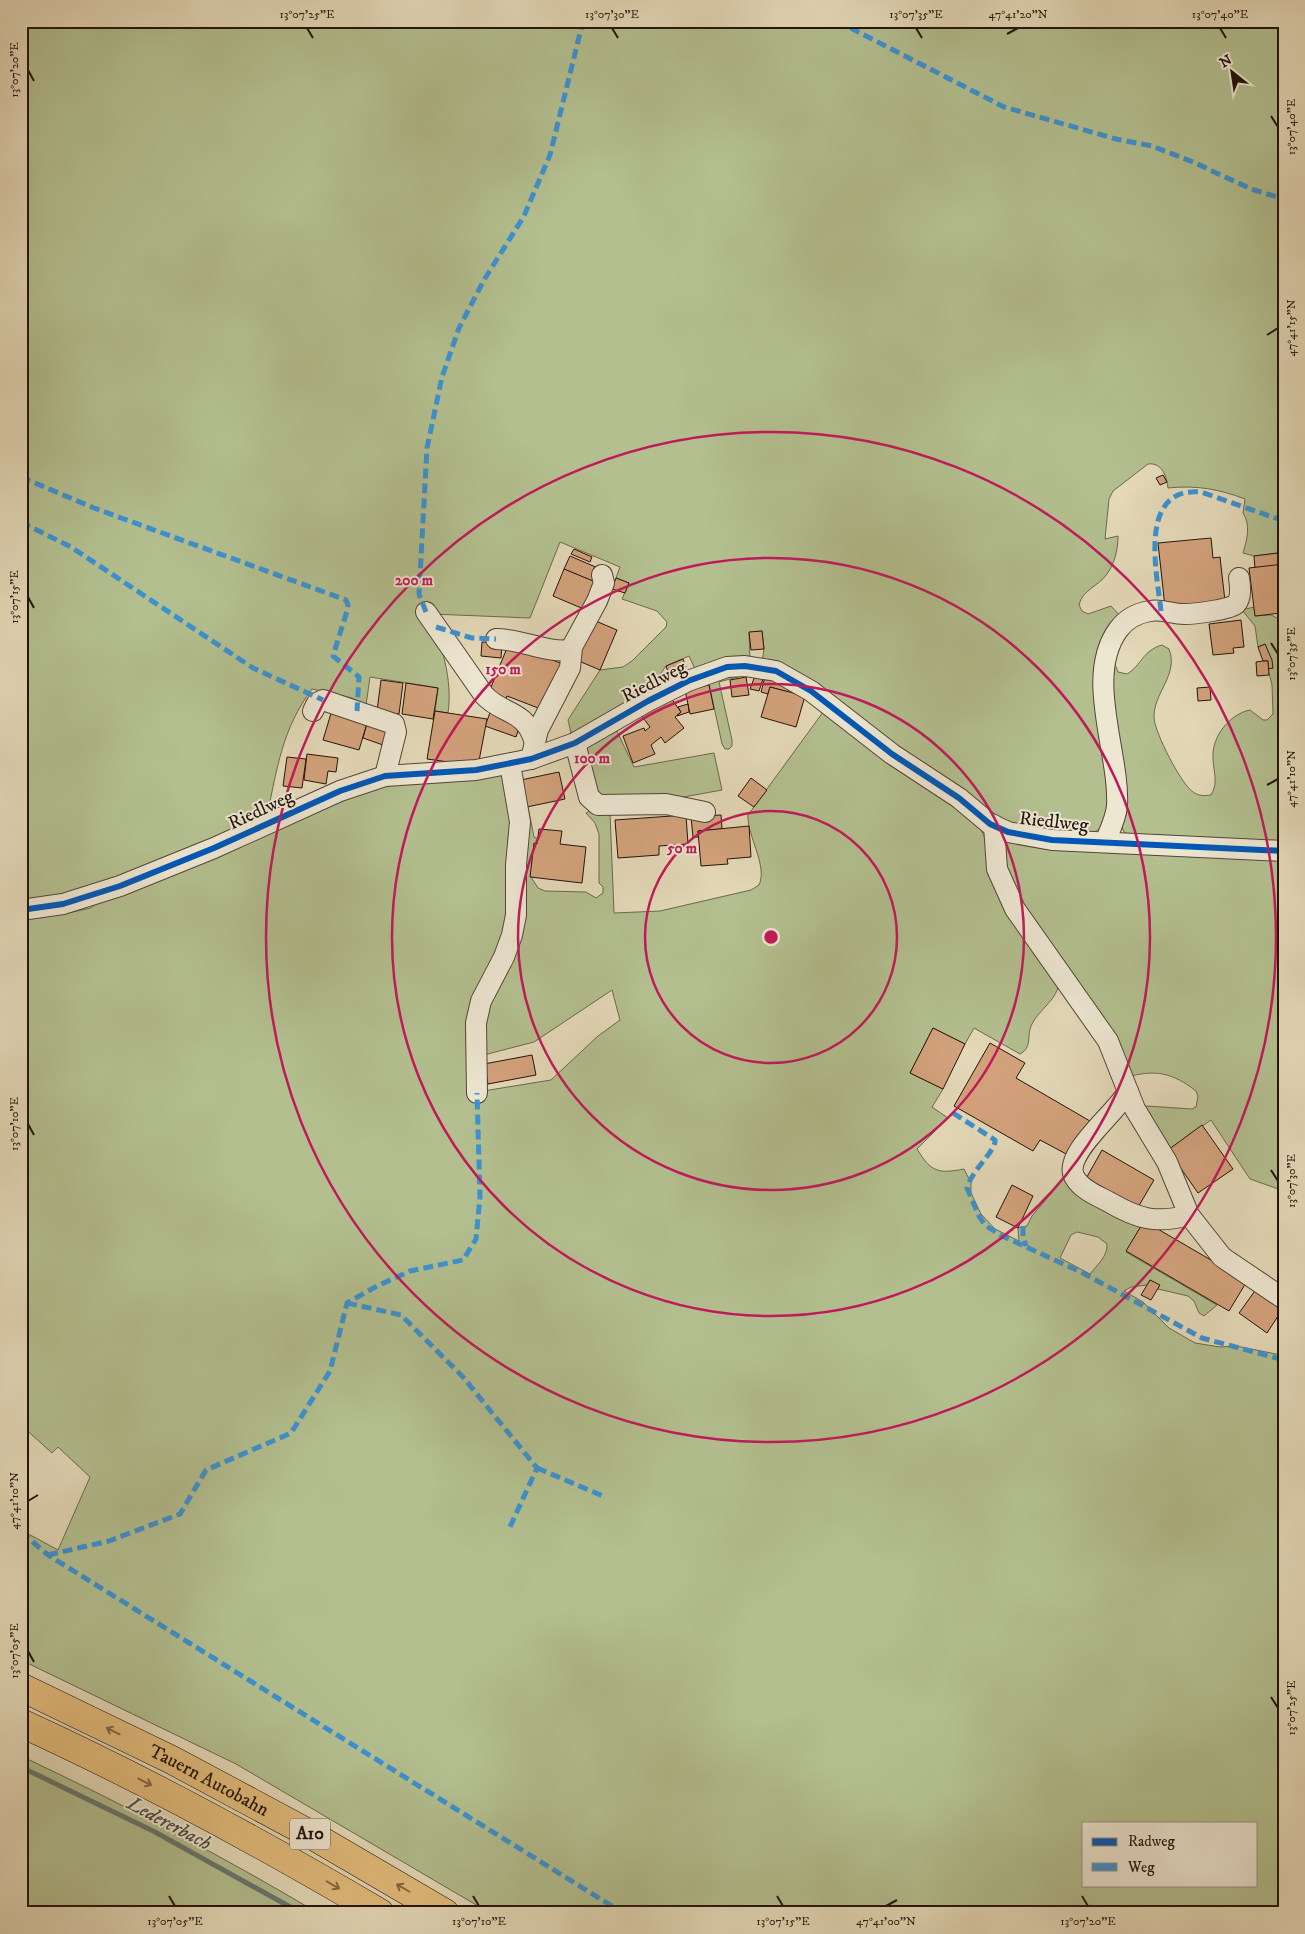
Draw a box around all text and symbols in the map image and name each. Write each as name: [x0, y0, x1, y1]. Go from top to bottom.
text: 13°07'25"E: [280, 7, 335, 22]
text: 13°07'30"E: [585, 7, 639, 22]
text: 13°07'35"E: [889, 7, 943, 22]
text: 47°41'20"N: [988, 7, 1048, 22]
text: 13°07'40"E: [1192, 7, 1249, 22]
text: 13°07'20"E: [7, 42, 22, 98]
north arrow: [1208, 48, 1258, 98]
text: N: [1217, 51, 1236, 72]
text: 13°07'40"E: [1284, 98, 1299, 155]
text: 47°41'15"N: [1284, 299, 1299, 357]
text: 13°07'15"E: [7, 570, 22, 624]
text: 200 m: [395, 571, 434, 590]
text: 13°07'35"E: [1284, 627, 1299, 681]
street label: Riedlweg: [618, 656, 691, 708]
text: 150 m: [485, 660, 521, 679]
text: 100 m: [574, 749, 611, 768]
text: 47°41'10"N: [1284, 750, 1299, 808]
street label: Riedlweg: [225, 785, 298, 835]
street label: Riedlweg: [1018, 807, 1091, 837]
text: 50 m: [666, 839, 698, 858]
centre of rings: [762, 928, 780, 946]
text: 13°07'10"E: [7, 1097, 22, 1151]
text: 13°07'30"E: [1284, 1154, 1299, 1208]
text: 47°41'10"N: [7, 1472, 22, 1530]
text: 13°07'05"E: [7, 1623, 22, 1679]
text: 13°07'25"E: [1284, 1680, 1299, 1735]
one-way arrow: [106, 1726, 121, 1735]
street label: Tauern Autobahn: [145, 1739, 273, 1821]
one-way arrow: [137, 1778, 152, 1787]
water label: Ledererbach: [122, 1791, 215, 1857]
road number: A10: [290, 1818, 330, 1850]
legend: [1082, 1822, 1258, 1886]
text: Radweg: [1128, 1832, 1176, 1851]
text: Weg: [1127, 1858, 1155, 1877]
one-way arrow: [325, 1881, 339, 1891]
one-way arrow: [396, 1883, 410, 1893]
text: 13°07'05"E: [147, 1914, 203, 1929]
text: 13°07'10"E: [452, 1914, 506, 1929]
text: 13°07'15"E: [756, 1914, 810, 1929]
text: 47°41'00"N: [856, 1914, 916, 1929]
text: 13°07'20"E: [1060, 1914, 1116, 1929]

